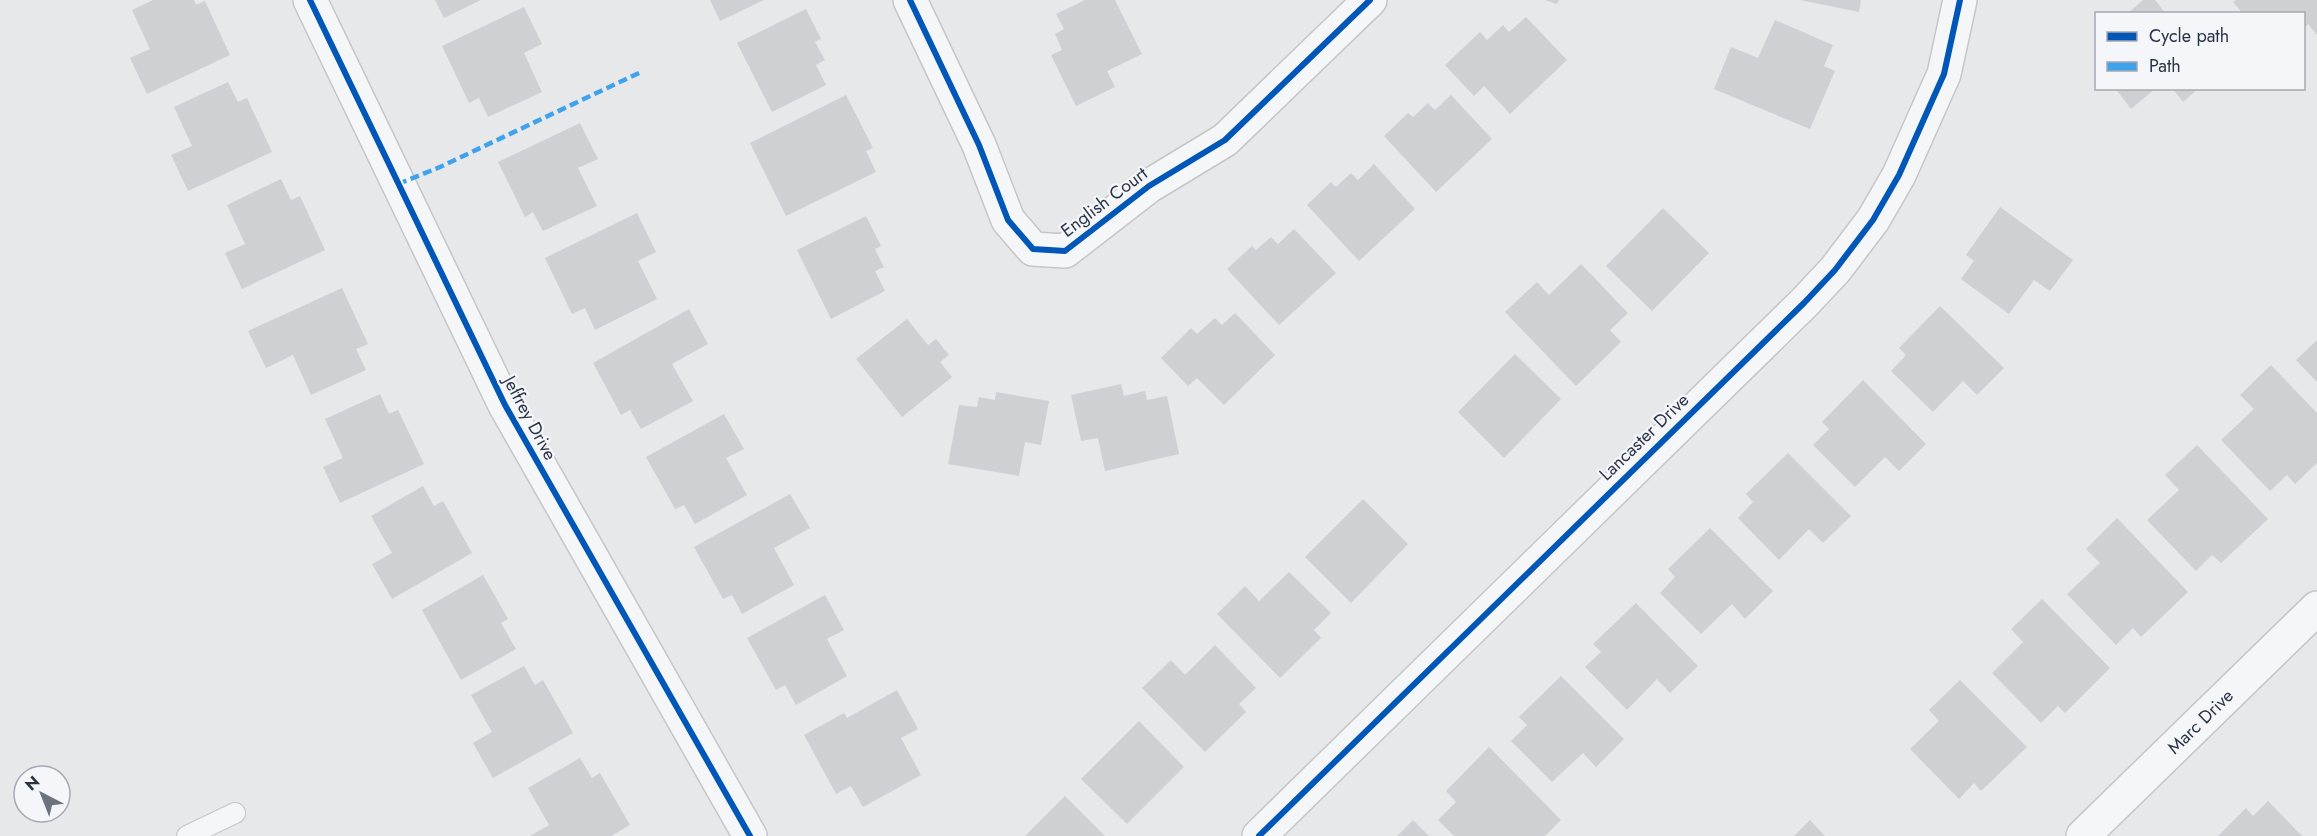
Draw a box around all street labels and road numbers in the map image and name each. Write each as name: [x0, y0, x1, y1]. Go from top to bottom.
street label: English Court: [1055, 160, 1153, 243]
street label: Jeffrey Drive: [496, 369, 563, 465]
street label: Lancaster Drive: [1593, 387, 1695, 487]
street label: Marc Drive: [2162, 683, 2239, 760]

